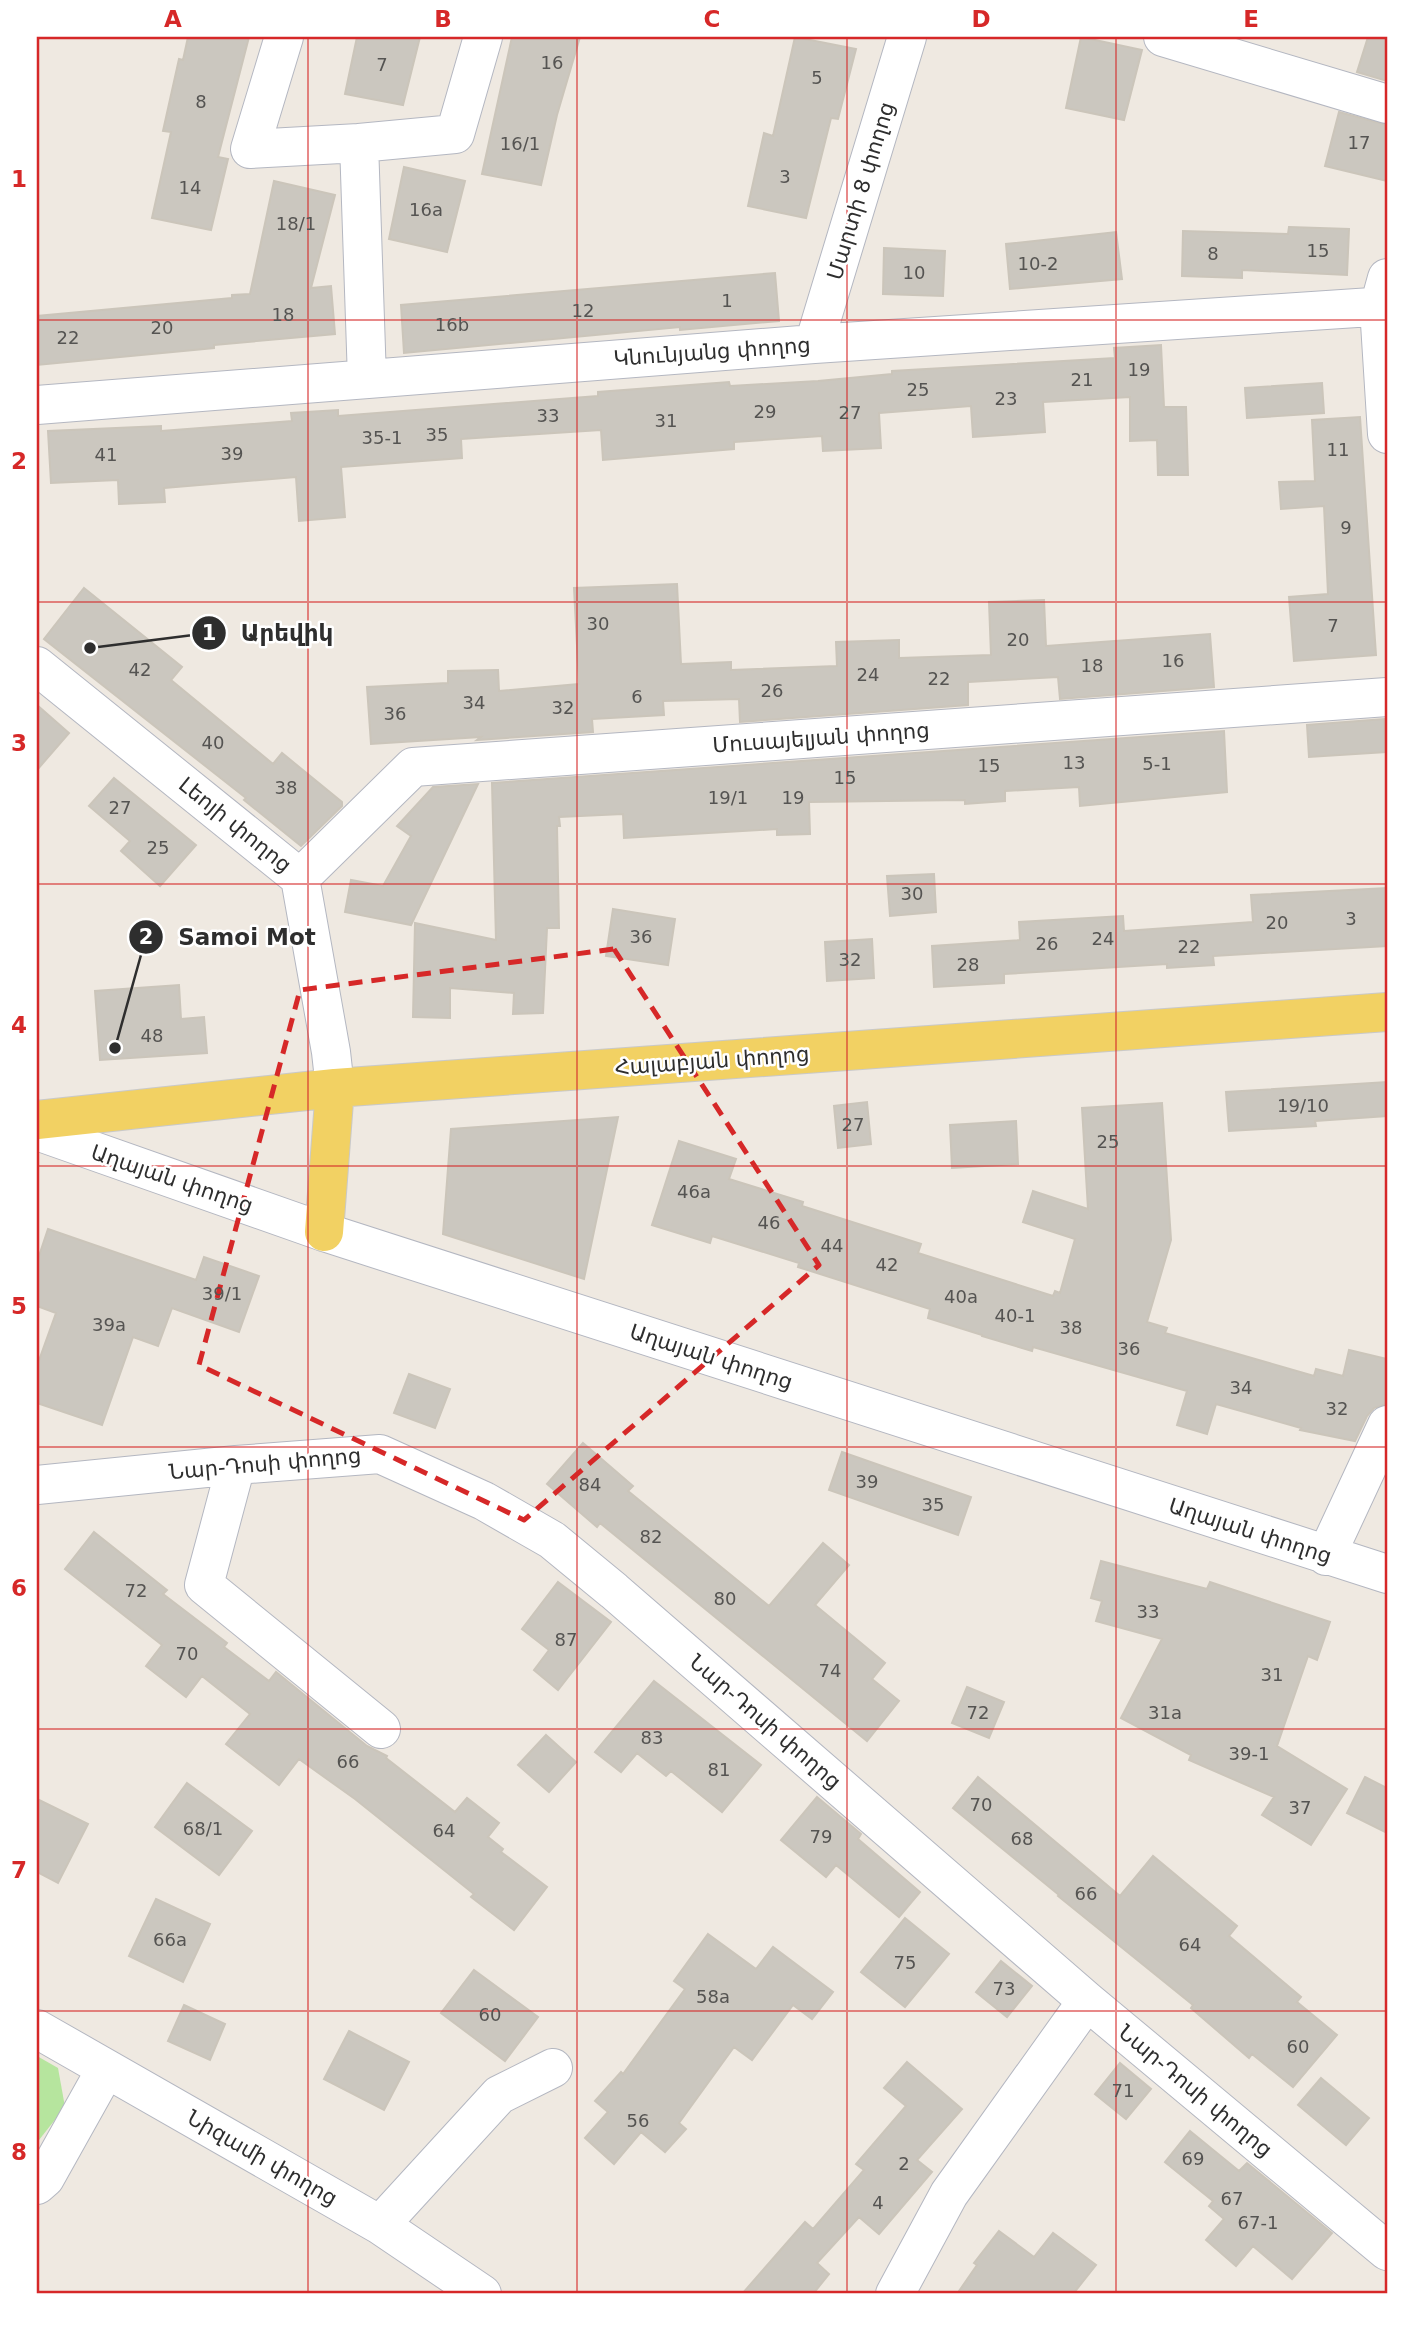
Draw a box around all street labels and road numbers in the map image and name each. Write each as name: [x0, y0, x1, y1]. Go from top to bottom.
street label: Մարտի 8 փողոց: [823, 99, 899, 283]
street label: Կնունյանց փողոց: [613, 333, 811, 371]
street label: Մուսայելյան փողոց: [712, 718, 930, 758]
street label: Լեոյի փողոց: [174, 773, 296, 877]
street label: Հալաբյան փողոց: [614, 1042, 810, 1080]
street label: Աղայան փողոց: [88, 1140, 256, 1218]
street label: Աղայան փողոց: [627, 1319, 795, 1395]
street label: Նար-Դոսի փողոց: [168, 1444, 362, 1484]
street label: Աղայան փողոց: [1166, 1493, 1334, 1569]
street label: Նար-Դոսի փողոց: [684, 1650, 846, 1794]
street label: Նար-Դոսի փողոց: [1113, 2020, 1277, 2162]
street label: Նիզամի փողոց: [183, 2105, 341, 2211]

